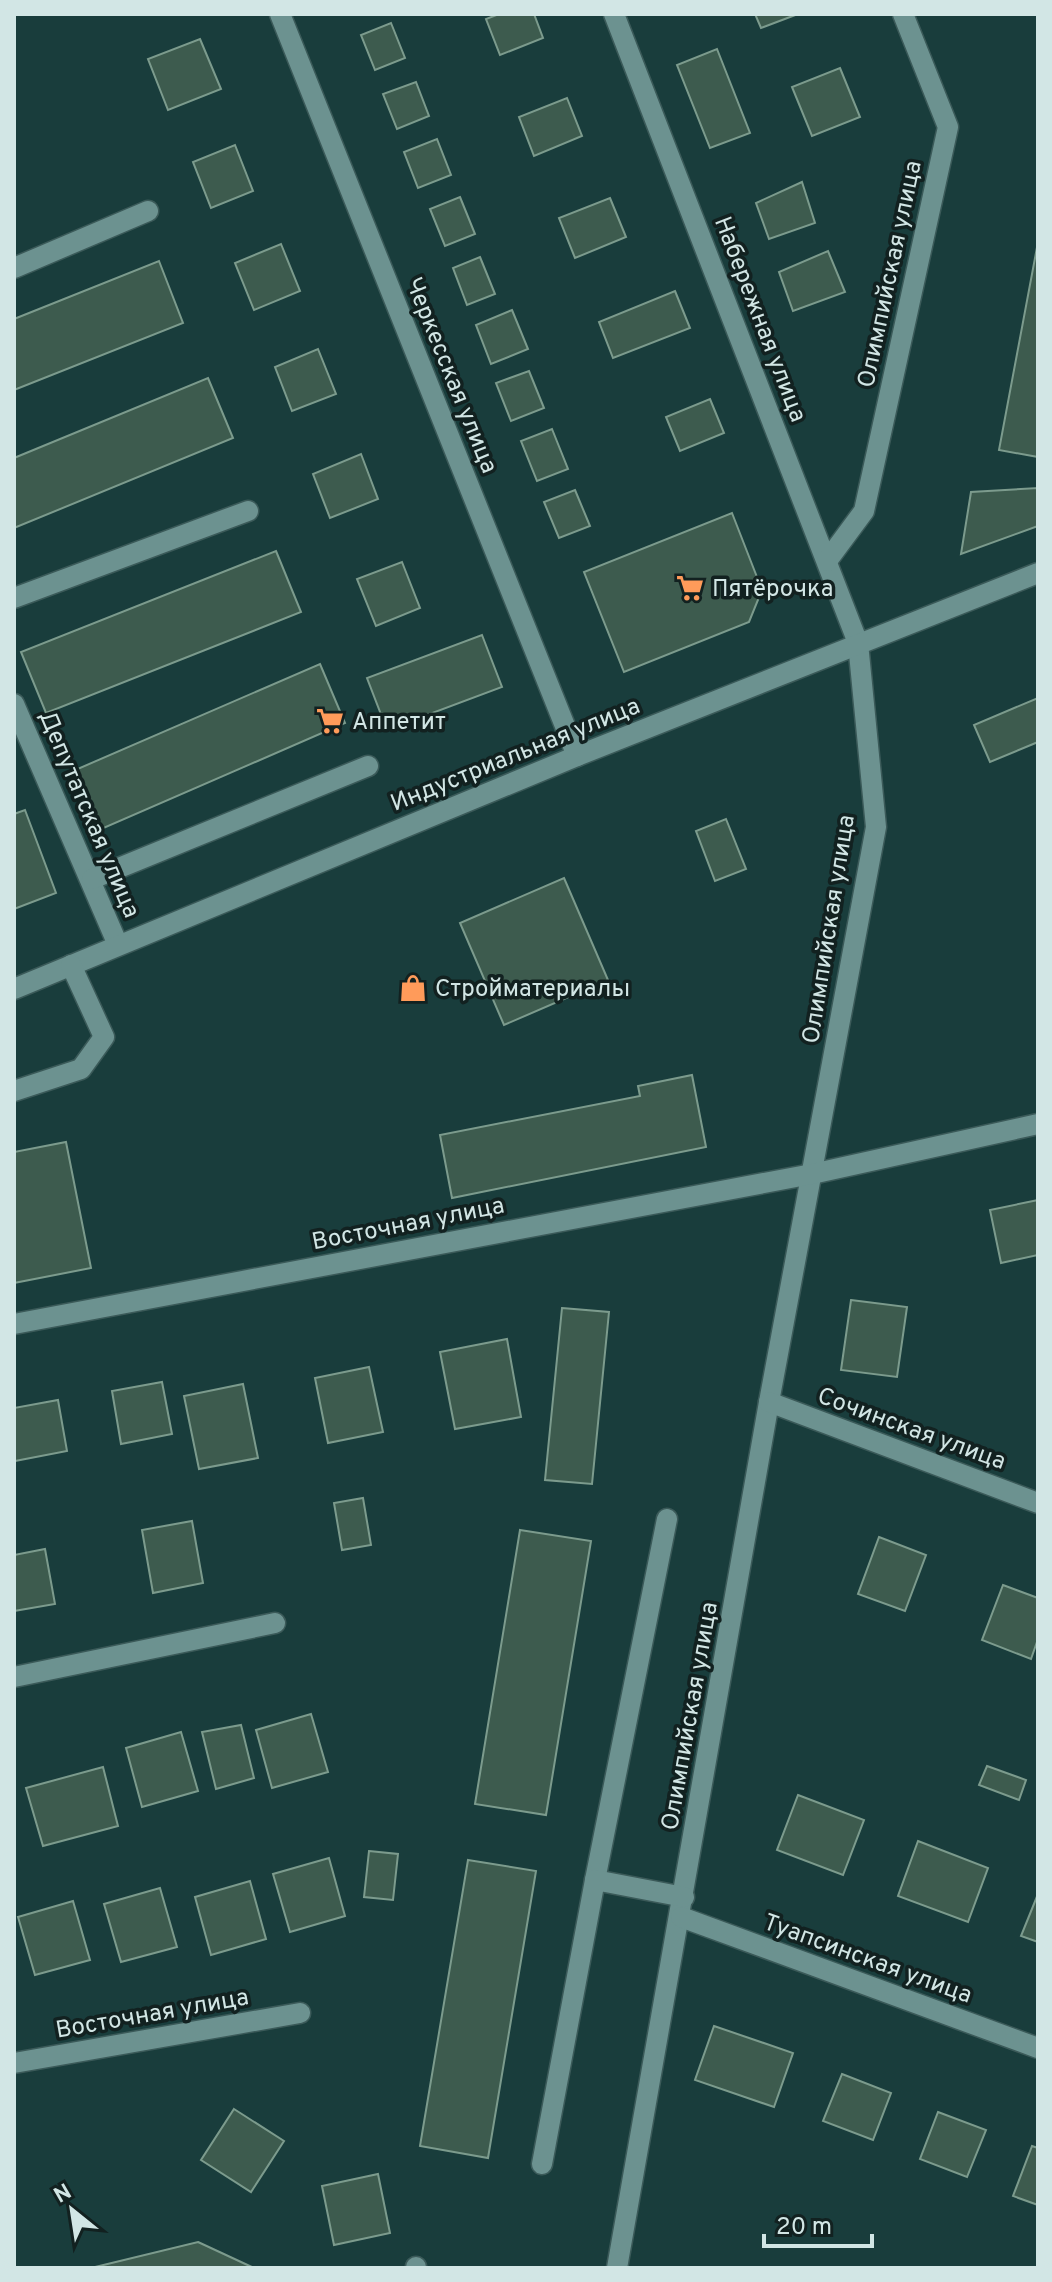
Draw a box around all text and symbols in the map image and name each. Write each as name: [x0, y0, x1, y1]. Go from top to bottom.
street label: Олимпийская улица: [852, 158, 930, 391]
street label: Набережная улица: [706, 213, 812, 427]
street label: Черкесская улица: [397, 273, 503, 478]
supermarket icon: Пятёрочка: [675, 573, 705, 603]
place label: Пятёрочка: [712, 575, 833, 605]
street label: Индустриальная улица: [387, 692, 645, 820]
supermarket icon: Аппетит: [315, 706, 345, 736]
street label: Депутатская улица: [31, 707, 145, 923]
place label: Аппетит: [352, 708, 446, 738]
street label: Олимпийская улица: [797, 813, 863, 1046]
shop icon: Стройматериалы: [398, 973, 428, 1003]
place label: Стройматериалы: [435, 975, 630, 1005]
street label: Восточная улица: [310, 1192, 507, 1258]
street label: Сочинская улица: [813, 1382, 1010, 1478]
street label: Олимпийская улица: [656, 1600, 726, 1833]
street label: Туапсинская улица: [759, 1908, 976, 2012]
street label: Восточная улица: [54, 1983, 251, 2047]
north arrow: [32, 2170, 112, 2250]
text: N: [50, 2179, 77, 2210]
scale bar: [764, 2198, 872, 2248]
text: 20 m: [776, 2213, 832, 2243]

